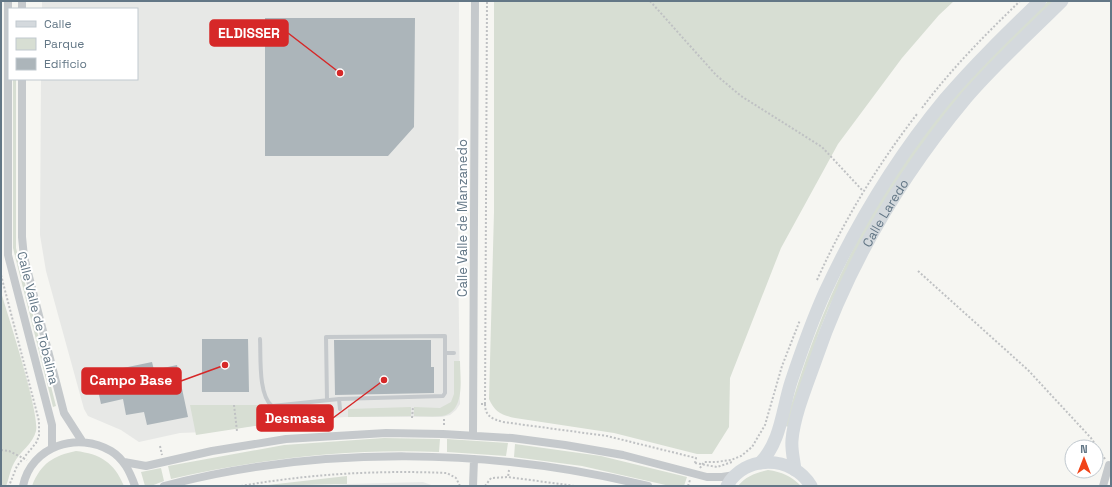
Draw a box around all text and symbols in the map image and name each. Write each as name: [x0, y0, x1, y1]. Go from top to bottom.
legend: [8, 8, 138, 80]
text: Calle: [44, 16, 72, 32]
callout: ELDISSER: [210, 20, 288, 46]
text: ELDISSER: [218, 24, 280, 42]
text: Parque: [44, 36, 84, 52]
text: Edificio: [44, 56, 87, 72]
street label: Calle Valle de Manzanedo: [454, 139, 471, 297]
street label: Calle Laredo: [858, 175, 912, 250]
street label: Calle Valle de Tobalina: [13, 250, 63, 387]
callout: Campo Base: [82, 368, 181, 394]
text: Campo Base: [90, 371, 172, 389]
callout: Desmasa: [257, 405, 333, 431]
text: Desmasa: [265, 409, 325, 427]
north arrow: [1064, 439, 1104, 479]
text: N: [1080, 442, 1088, 456]

